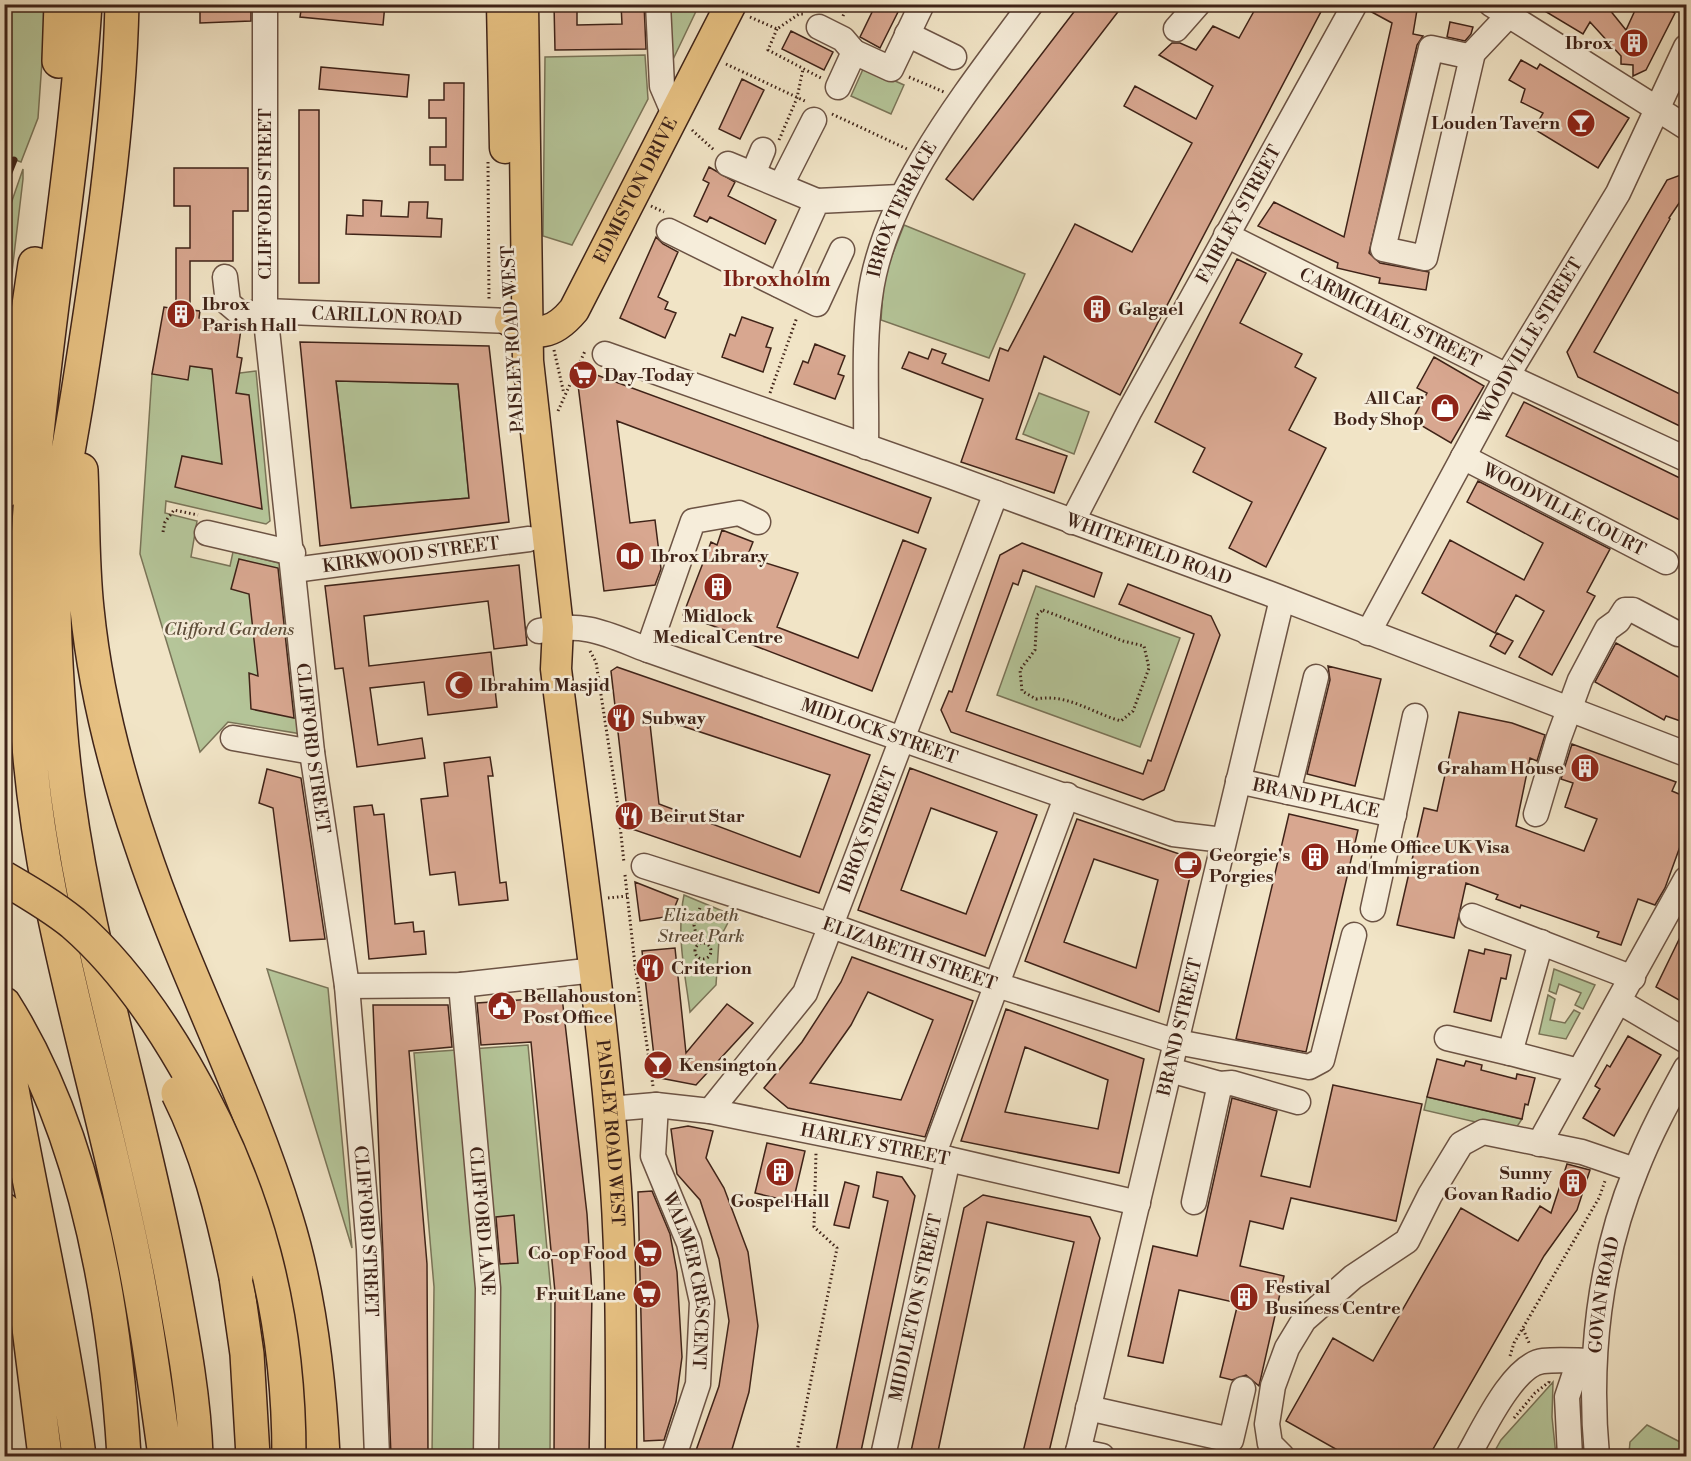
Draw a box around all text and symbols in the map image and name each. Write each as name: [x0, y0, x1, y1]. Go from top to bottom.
building icon: Ibrox: [1618, 27, 1650, 59]
place label: Ibrox: [1565, 32, 1614, 55]
bar icon: Louden Tavern: [1565, 107, 1597, 139]
street label: CLIFFORD STREET: [254, 108, 277, 280]
place label: Louden Tavern: [1431, 112, 1560, 135]
street label: EDMISTON DRIVE: [588, 113, 683, 267]
street label: IBROX TERRACE: [862, 137, 942, 279]
street label: FAIRLEY STREET: [1191, 141, 1286, 287]
street label: PAISLEY ROAD WEST: [497, 245, 529, 433]
street label: WOODVILLE STREET: [1471, 253, 1588, 429]
street label: CARMICHAEL STREET: [1296, 262, 1486, 373]
district label: Ibroxholm: [723, 267, 831, 293]
place label: Ibrox Parish Hall: [202, 293, 297, 337]
building icon: Galgael: [1081, 293, 1113, 325]
building icon: Ibrox Parish Hall: [165, 298, 197, 330]
place label: Galgael: [1118, 298, 1184, 321]
street label: CARILLON ROAD: [311, 301, 463, 331]
supermarket icon: Day-Today: [567, 359, 599, 391]
place label: Day-Today: [604, 364, 695, 387]
place label: All Car Body Shop: [1333, 387, 1424, 431]
shop icon: All Car Body Shop: [1429, 392, 1461, 424]
street label: WOODVILLE COURT: [1478, 457, 1650, 561]
street label: WHITEFIELD ROAD: [1062, 508, 1235, 590]
street label: KIRKWOOD STREET: [321, 531, 501, 578]
library icon: Ibrox Library: [614, 540, 646, 572]
place label: Ibrox Library: [651, 545, 770, 568]
building icon: Midlock Medical Centre: [702, 571, 734, 603]
place label: Midlock Medical Centre: [653, 605, 783, 649]
park label: Clifford Gardens: [164, 618, 294, 641]
street label: CLIFFORD STREET: [291, 662, 336, 835]
mosque icon: Ibrahim Masjid: [443, 669, 475, 701]
place label: Ibrahim Masjid: [480, 674, 610, 697]
street label: MIDLOCK STREET: [798, 693, 961, 769]
restaurant icon: Subway: [605, 702, 637, 734]
place label: Subway: [642, 707, 707, 730]
building icon: Graham House: [1569, 752, 1601, 784]
place label: Graham House: [1437, 757, 1564, 780]
street label: IBROX STREET: [833, 763, 902, 896]
street label: BRAND PLACE: [1250, 773, 1382, 823]
restaurant icon: Beirut Star: [613, 800, 645, 832]
place label: Beirut Star: [650, 805, 745, 828]
place label: Home Office UK Visa and Immigration: [1336, 836, 1510, 880]
building icon: Home Office UK Visa and Immigration: [1299, 841, 1331, 873]
place label: Georgie's Porgies: [1209, 844, 1290, 888]
cafe icon: Georgie's Porgies: [1172, 849, 1204, 881]
park label: Elizabeth Street Park: [658, 904, 744, 948]
street label: ELIZABETH STREET: [819, 912, 1000, 996]
restaurant icon: Criterion: [634, 952, 666, 984]
street label: BRAND STREET: [1152, 956, 1207, 1099]
place label: Criterion: [671, 957, 752, 980]
place label: Bellahouston Post Office: [523, 985, 637, 1029]
public building icon: Bellahouston Post Office: [486, 990, 518, 1022]
street label: PAISLEY ROAD WEST: [591, 1038, 630, 1227]
bar icon: Kensington: [642, 1049, 674, 1081]
place label: Kensington: [679, 1054, 777, 1077]
street label: HARLEY STREET: [798, 1118, 952, 1171]
street label: CLIFFORD STREET: [349, 1145, 383, 1318]
street label: CLIFFORD LANE: [464, 1145, 500, 1296]
building icon: Gospel Hall: [764, 1156, 796, 1188]
place label: Sunny Govan Radio: [1444, 1162, 1553, 1206]
building icon: Sunny Govan Radio: [1557, 1167, 1589, 1199]
street label: WALMER CRESCENT: [657, 1187, 715, 1370]
place label: Gospel Hall: [731, 1190, 830, 1213]
street label: MIDDLETON STREET: [884, 1211, 947, 1403]
street label: GOVAN ROAD: [1584, 1234, 1625, 1354]
supermarket icon: Co-op Food: [632, 1237, 664, 1269]
place label: Co-op Food: [528, 1242, 627, 1265]
place label: Festival Business Centre: [1265, 1276, 1401, 1320]
supermarket icon: Fruit Lane: [631, 1278, 663, 1310]
building icon: Festival Business Centre: [1228, 1281, 1260, 1313]
place label: Fruit Lane: [536, 1283, 626, 1306]

